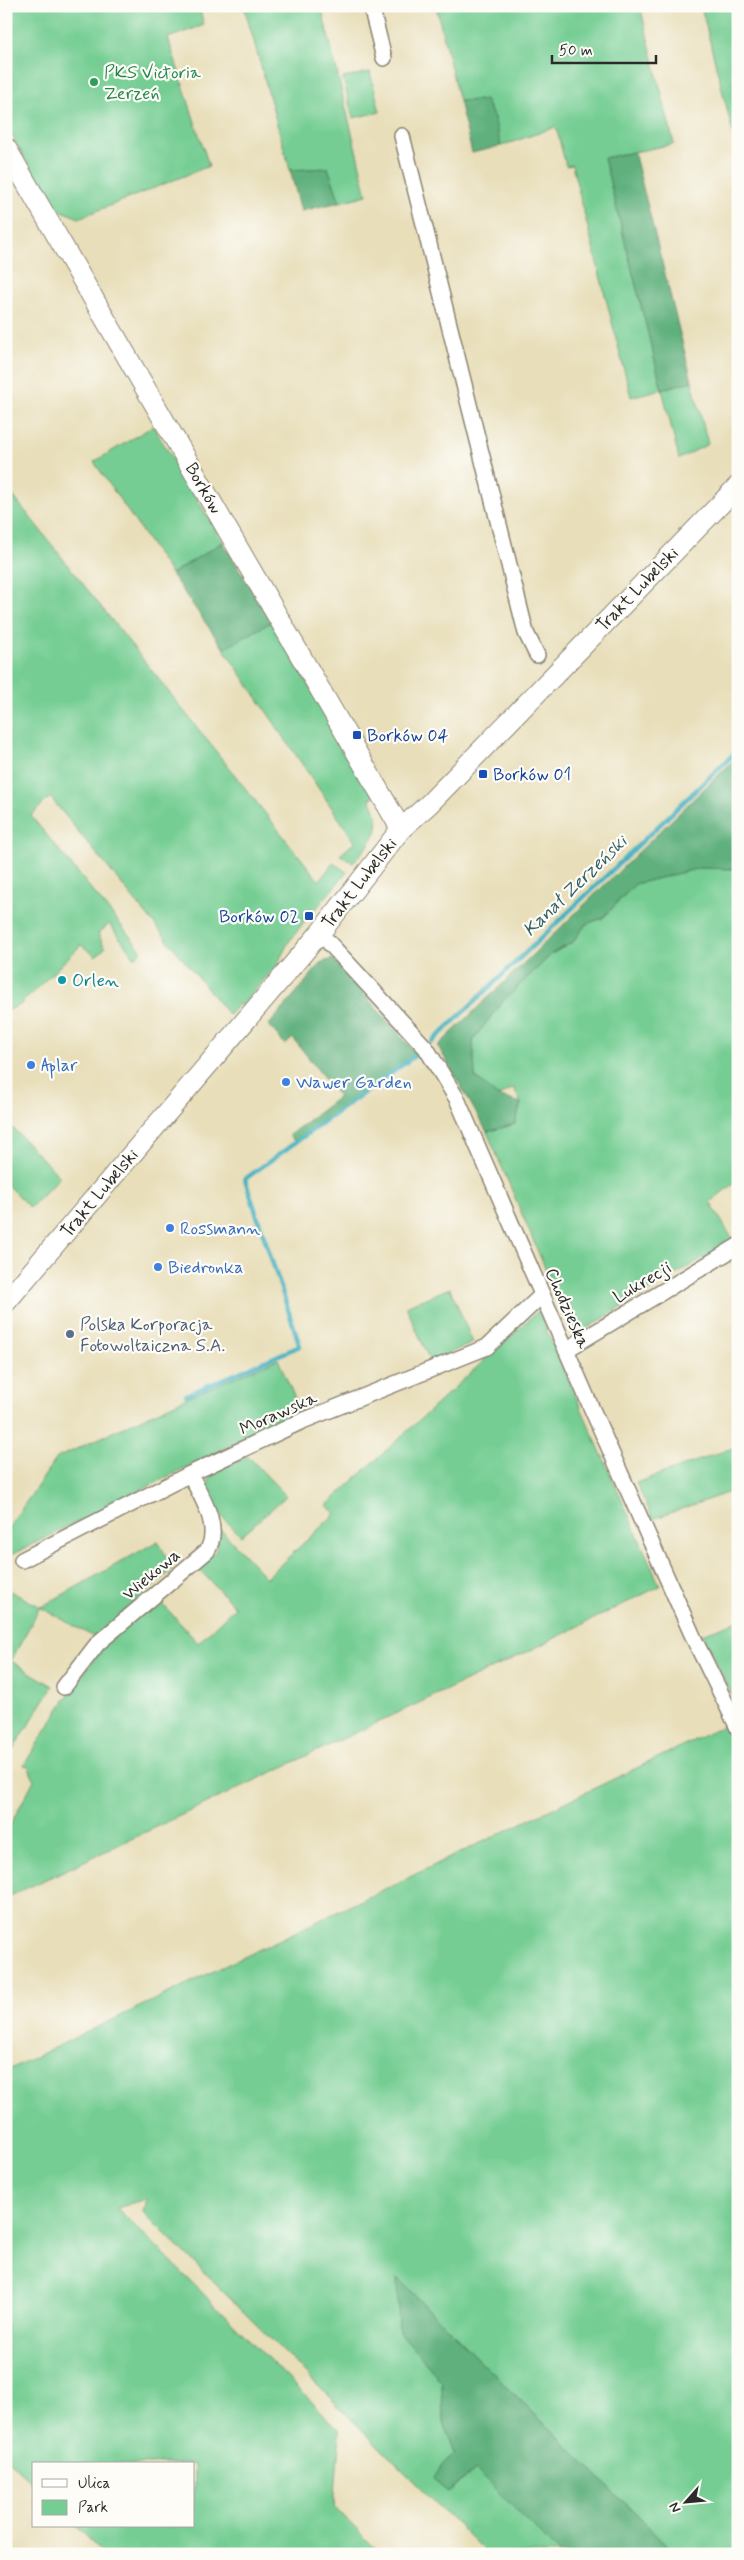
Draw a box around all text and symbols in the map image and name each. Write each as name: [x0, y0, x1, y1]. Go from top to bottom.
scale bar: [552, 32, 655, 64]
text: 50 m: [559, 41, 593, 61]
place label: PKS Victoria Zerzeń: [104, 61, 201, 106]
marker: PKS Victoria Zerzeń: [88, 76, 100, 88]
street label: Borków: [179, 458, 227, 519]
street label: Trakt Lubelski: [591, 542, 684, 637]
place label: Borków 04: [367, 724, 449, 748]
marker: Borków 04: [351, 729, 363, 741]
place label: Borków 01: [493, 763, 571, 787]
marker: Borków 01: [477, 768, 489, 780]
water label: Kanał Zerzeński: [517, 829, 634, 942]
street label: Trakt Lubelski: [317, 833, 403, 934]
place label: Borków 02: [219, 905, 299, 929]
marker: Borków 02: [303, 910, 315, 922]
place label: Orlen: [72, 969, 119, 993]
marker: Orlen: [56, 974, 68, 986]
place label: Aplar: [41, 1054, 78, 1079]
marker: Aplar: [25, 1059, 37, 1071]
place label: Wawer Garden: [296, 1071, 412, 1095]
marker: Wawer Garden: [280, 1076, 292, 1088]
street label: Trakt Lubelski: [55, 1144, 144, 1243]
place label: Rossmann: [180, 1217, 260, 1241]
marker: Rossmann: [164, 1222, 176, 1234]
place label: Biedronka: [168, 1256, 243, 1280]
street label: Lukrecji: [609, 1256, 676, 1310]
marker: Biedronka: [152, 1261, 164, 1273]
street label: Chodzieska: [539, 1264, 596, 1353]
place label: Polska Korporacja Fotowoltaiczna S.A.: [80, 1313, 225, 1358]
marker: Polska Korporacja Fotowoltaiczna S.A.: [64, 1328, 76, 1340]
street label: Morawska: [236, 1386, 321, 1442]
street label: Wiekowa: [118, 1544, 186, 1606]
legend: [32, 2462, 195, 2528]
text: Ulica: [78, 2474, 111, 2494]
north arrow: [662, 2478, 712, 2528]
text: Park: [78, 2498, 108, 2518]
text: N: [665, 2499, 685, 2516]

